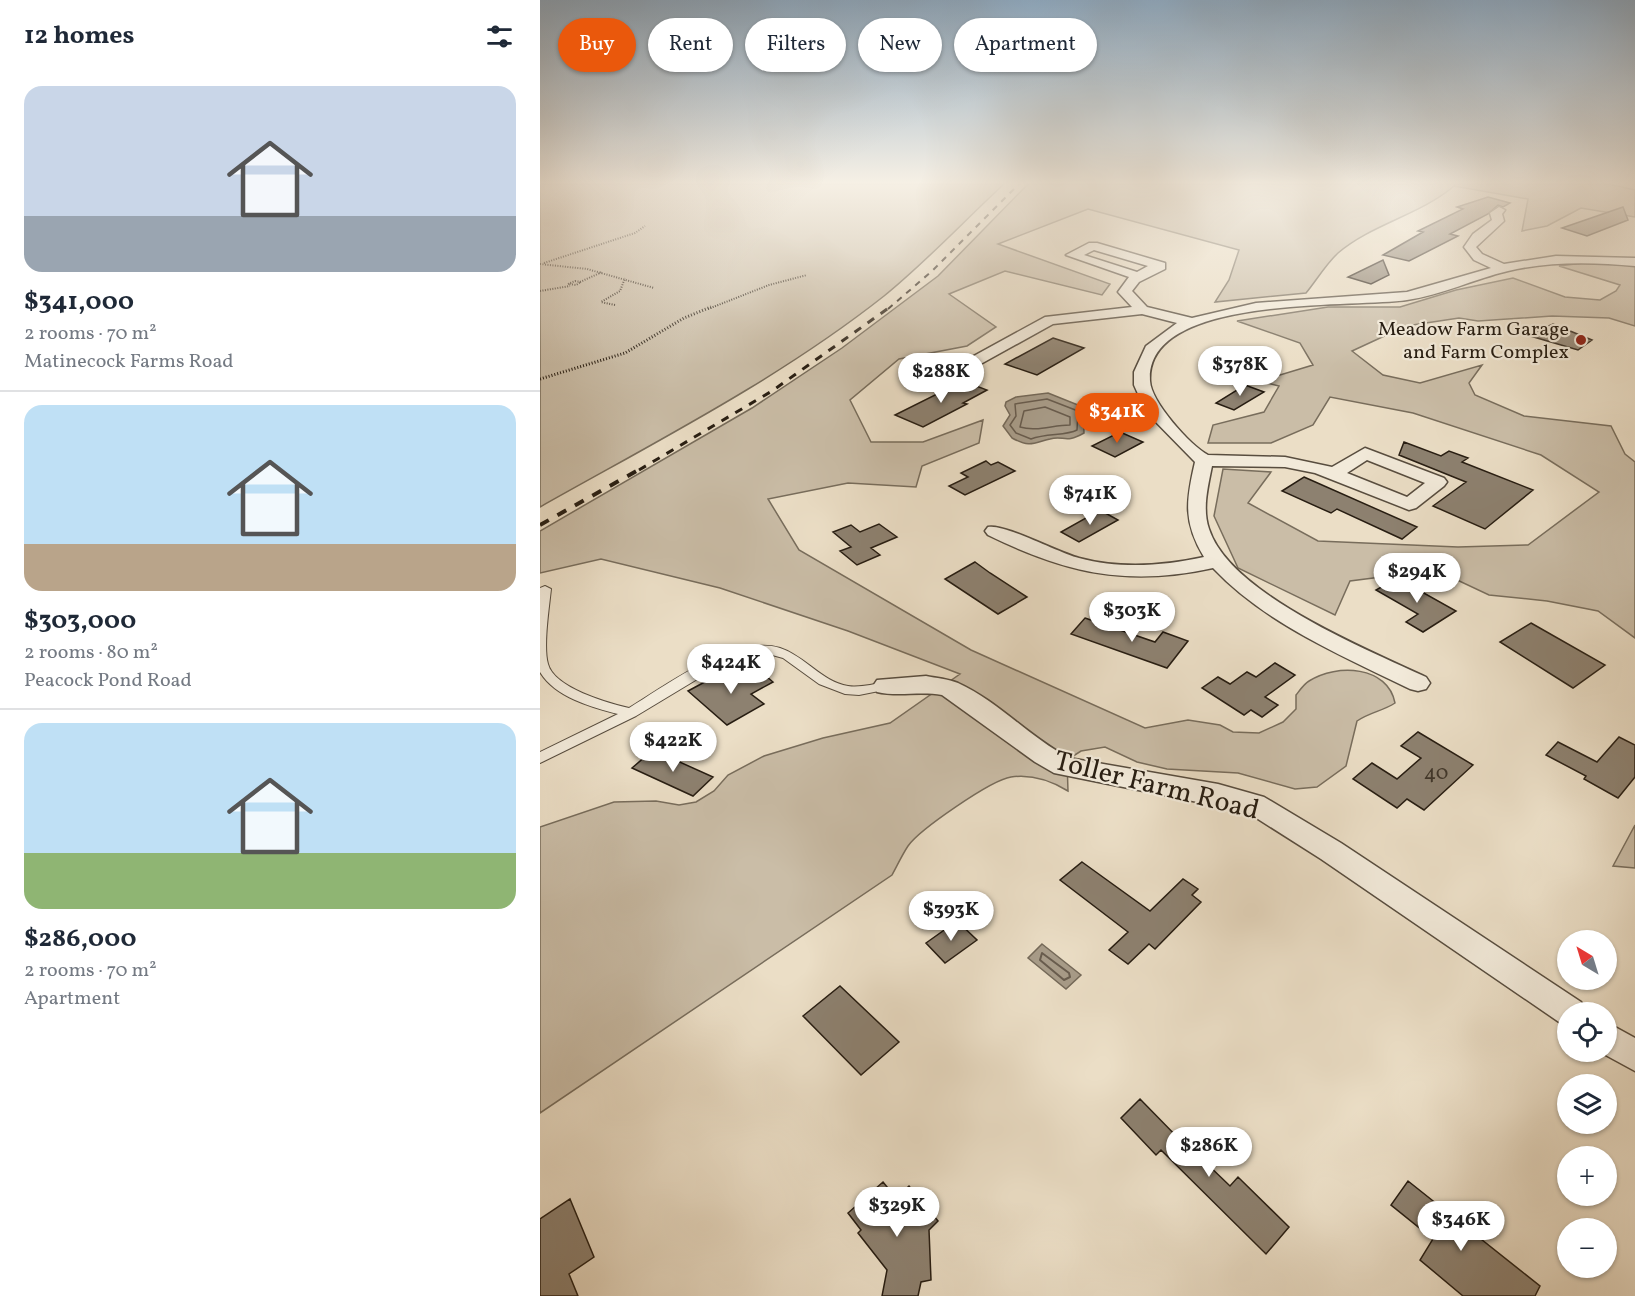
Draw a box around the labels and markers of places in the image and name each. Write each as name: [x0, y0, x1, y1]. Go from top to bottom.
place label: Meadow Farm Garage and Farm Complex: [1378, 316, 1569, 367]
marker: Meadow Farm Garage and Farm Complex: [1574, 333, 1588, 347]
pin: $378K: [1198, 346, 1282, 397]
pin: $288K: [899, 353, 983, 404]
pin: $341K: [1075, 393, 1159, 444]
pin: $741K: [1048, 475, 1132, 526]
pin: $294K: [1375, 553, 1459, 604]
pin: $303K: [1090, 592, 1174, 643]
pin: $424K: [689, 644, 773, 695]
pin: $422K: [631, 722, 715, 773]
pin: $393K: [909, 891, 993, 942]
pin: $286K: [1167, 1127, 1251, 1178]
pin: $329K: [855, 1187, 939, 1238]
pin: $346K: [1419, 1201, 1503, 1252]

